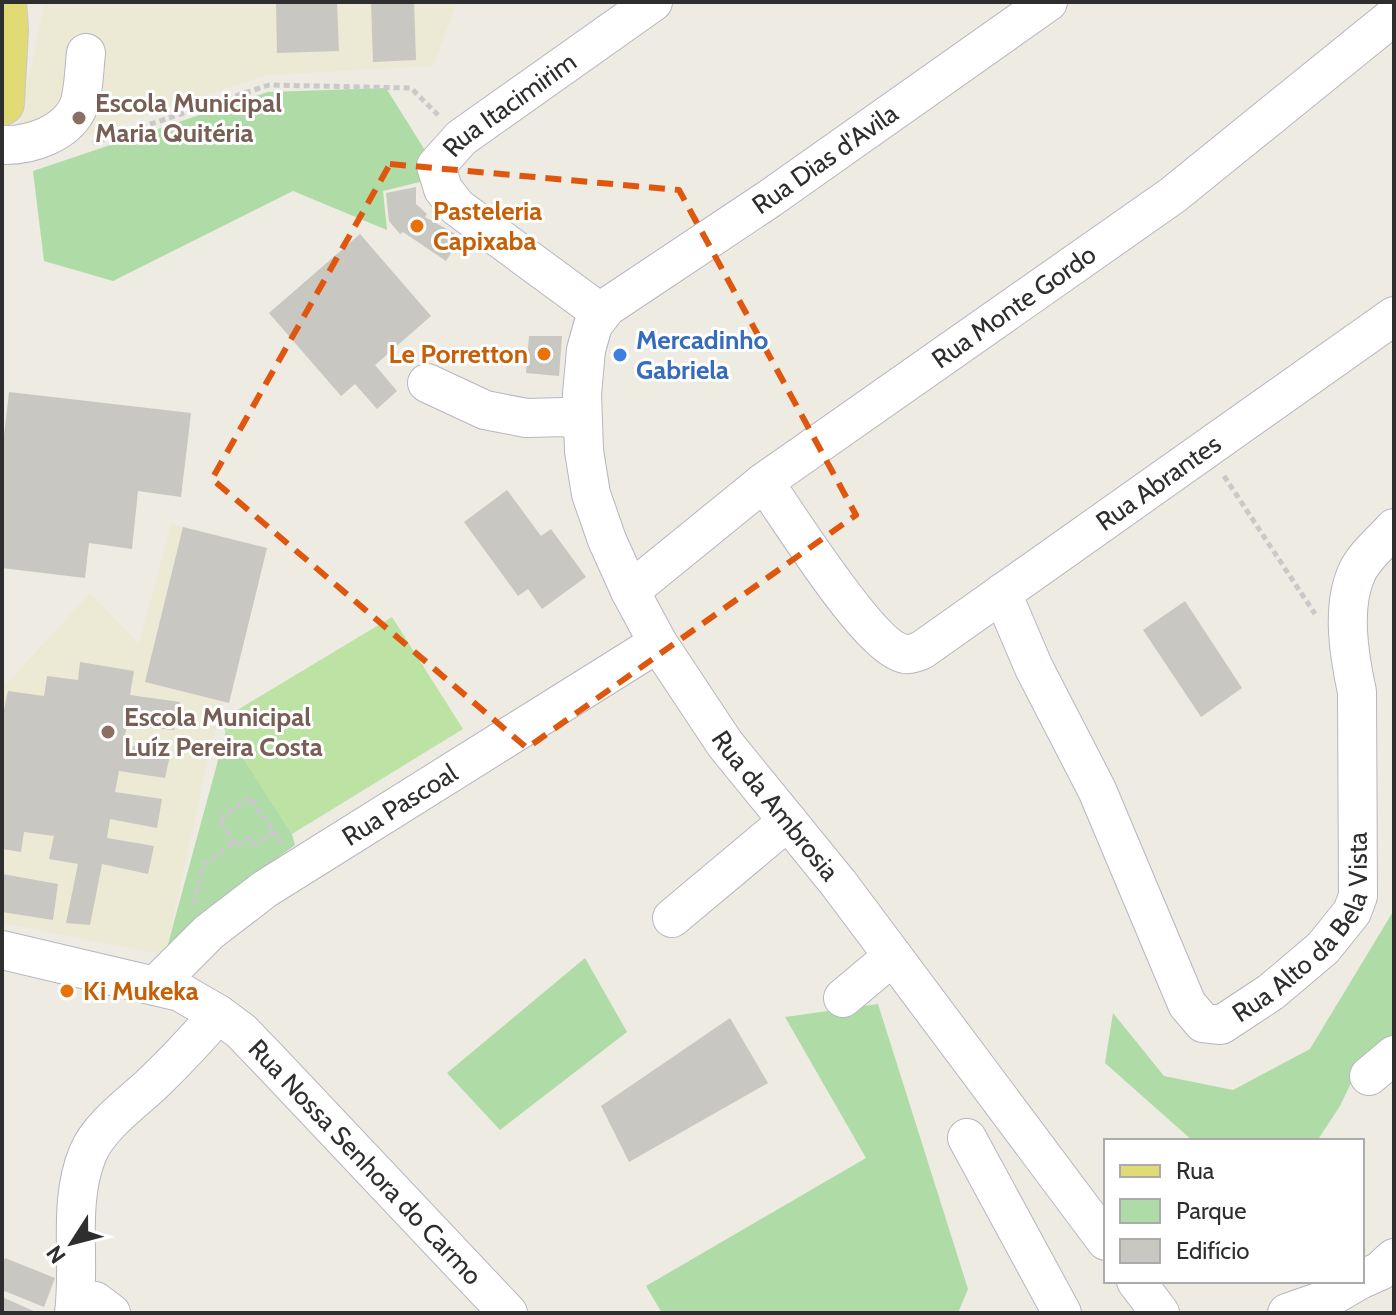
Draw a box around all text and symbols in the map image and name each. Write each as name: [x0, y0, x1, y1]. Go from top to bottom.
street label: Rua Itacimirim: [436, 46, 582, 163]
place label: Escola Municipal Maria Quitéria: [95, 87, 282, 149]
street label: Rua Dias d'Avila: [746, 97, 904, 221]
marker: Escola Municipal Maria Quitéria: [70, 109, 88, 127]
place label: Pasteleria Capixaba: [433, 195, 542, 257]
marker: Pasteleria Capixaba: [408, 217, 426, 235]
street label: Rua Monte Gordo: [926, 238, 1102, 375]
place label: Mercadinho Gabriela: [636, 324, 769, 386]
place label: Le Porretton: [389, 338, 528, 370]
marker: Le Porretton: [535, 345, 553, 363]
marker: Mercadinho Gabriela: [611, 346, 629, 364]
street label: Rua Abrantes: [1090, 428, 1227, 538]
place label: Escola Municipal Luíz Pereira Costa: [124, 701, 323, 763]
marker: Escola Municipal Luíz Pereira Costa: [99, 723, 117, 741]
street label: Rua da Ambrosia: [705, 724, 846, 887]
street label: Rua Pascoal: [336, 757, 463, 853]
street label: Rua Alto da Bela Vista: [1226, 831, 1374, 1029]
place label: Ki Mukeka: [83, 975, 199, 1007]
marker: Ki Mukeka: [58, 982, 76, 1000]
street label: Rua Nossa Senhora do Carmo: [242, 1033, 489, 1291]
legend: [1104, 1139, 1364, 1283]
text: Rua: [1176, 1156, 1215, 1185]
text: Parque: [1176, 1196, 1246, 1225]
north arrow: [32, 1203, 112, 1283]
text: Edifício: [1176, 1236, 1250, 1265]
text: N: [41, 1240, 72, 1269]

